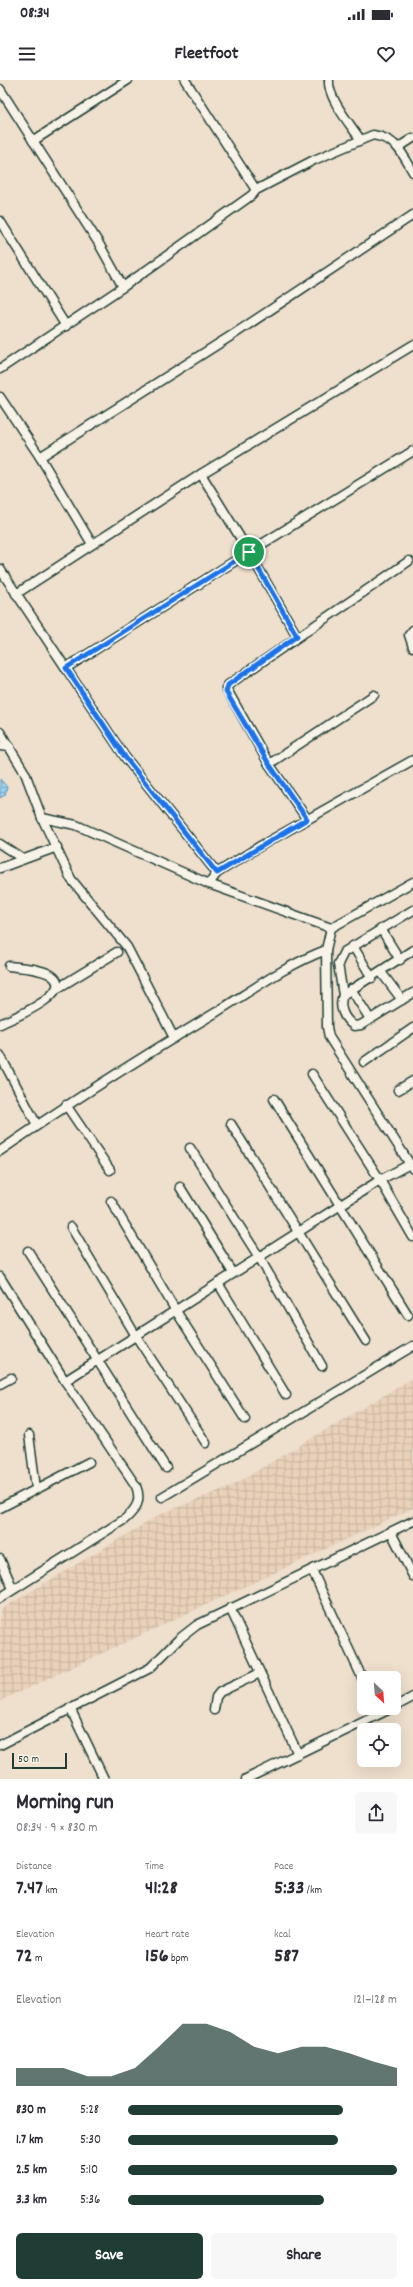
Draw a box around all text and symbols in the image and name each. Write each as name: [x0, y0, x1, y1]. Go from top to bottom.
text: 08:34: [20, 3, 50, 25]
text: Fleetfoot: [175, 42, 238, 67]
icon: menu: [16, 43, 38, 65]
icon: heart: [375, 43, 397, 65]
pin: [232, 535, 266, 569]
icon: arrive: [238, 541, 260, 563]
north arrow: [357, 1671, 401, 1715]
map controls: [357, 1671, 401, 1767]
button: locate: [357, 1723, 401, 1767]
scale bar: [12, 1751, 67, 1770]
text: 50 m: [18, 1752, 39, 1768]
text: Morning run: [16, 1788, 114, 1819]
button: share: [355, 1792, 397, 1834]
text: 08:34 · 9 × 830 m: [16, 1819, 98, 1838]
text: Distance: [16, 1859, 52, 1875]
text: Time: [145, 1859, 164, 1875]
text: Pace: [274, 1859, 293, 1875]
text: 7.47: [16, 1875, 43, 1903]
text: 41:28: [145, 1875, 178, 1903]
text: 5:33: [274, 1875, 304, 1903]
text: km: [43, 1883, 58, 1899]
text: /km: [304, 1883, 322, 1899]
text: Elevation: [16, 1927, 54, 1943]
text: Heart rate: [145, 1927, 189, 1943]
text: kcal: [274, 1927, 291, 1943]
text: 72: [16, 1943, 32, 1971]
text: 156: [145, 1943, 168, 1971]
text: 587: [274, 1943, 299, 1971]
text: m: [32, 1951, 42, 1967]
text: bpm: [168, 1951, 188, 1967]
text: Elevation: [16, 1991, 61, 2010]
text: 121–128 m: [354, 1991, 397, 2010]
text: 830 m: [16, 2101, 46, 2120]
text: 5:28: [80, 2101, 99, 2120]
text: 1.7 km: [16, 2131, 43, 2150]
text: 5:30: [80, 2131, 101, 2150]
text: 2.5 km: [16, 2161, 47, 2180]
text: 5:10: [80, 2161, 98, 2180]
text: 3.3 km: [16, 2191, 47, 2210]
text: 5:36: [80, 2191, 100, 2210]
button: Save: [16, 2233, 203, 2279]
button: Share: [211, 2233, 397, 2279]

